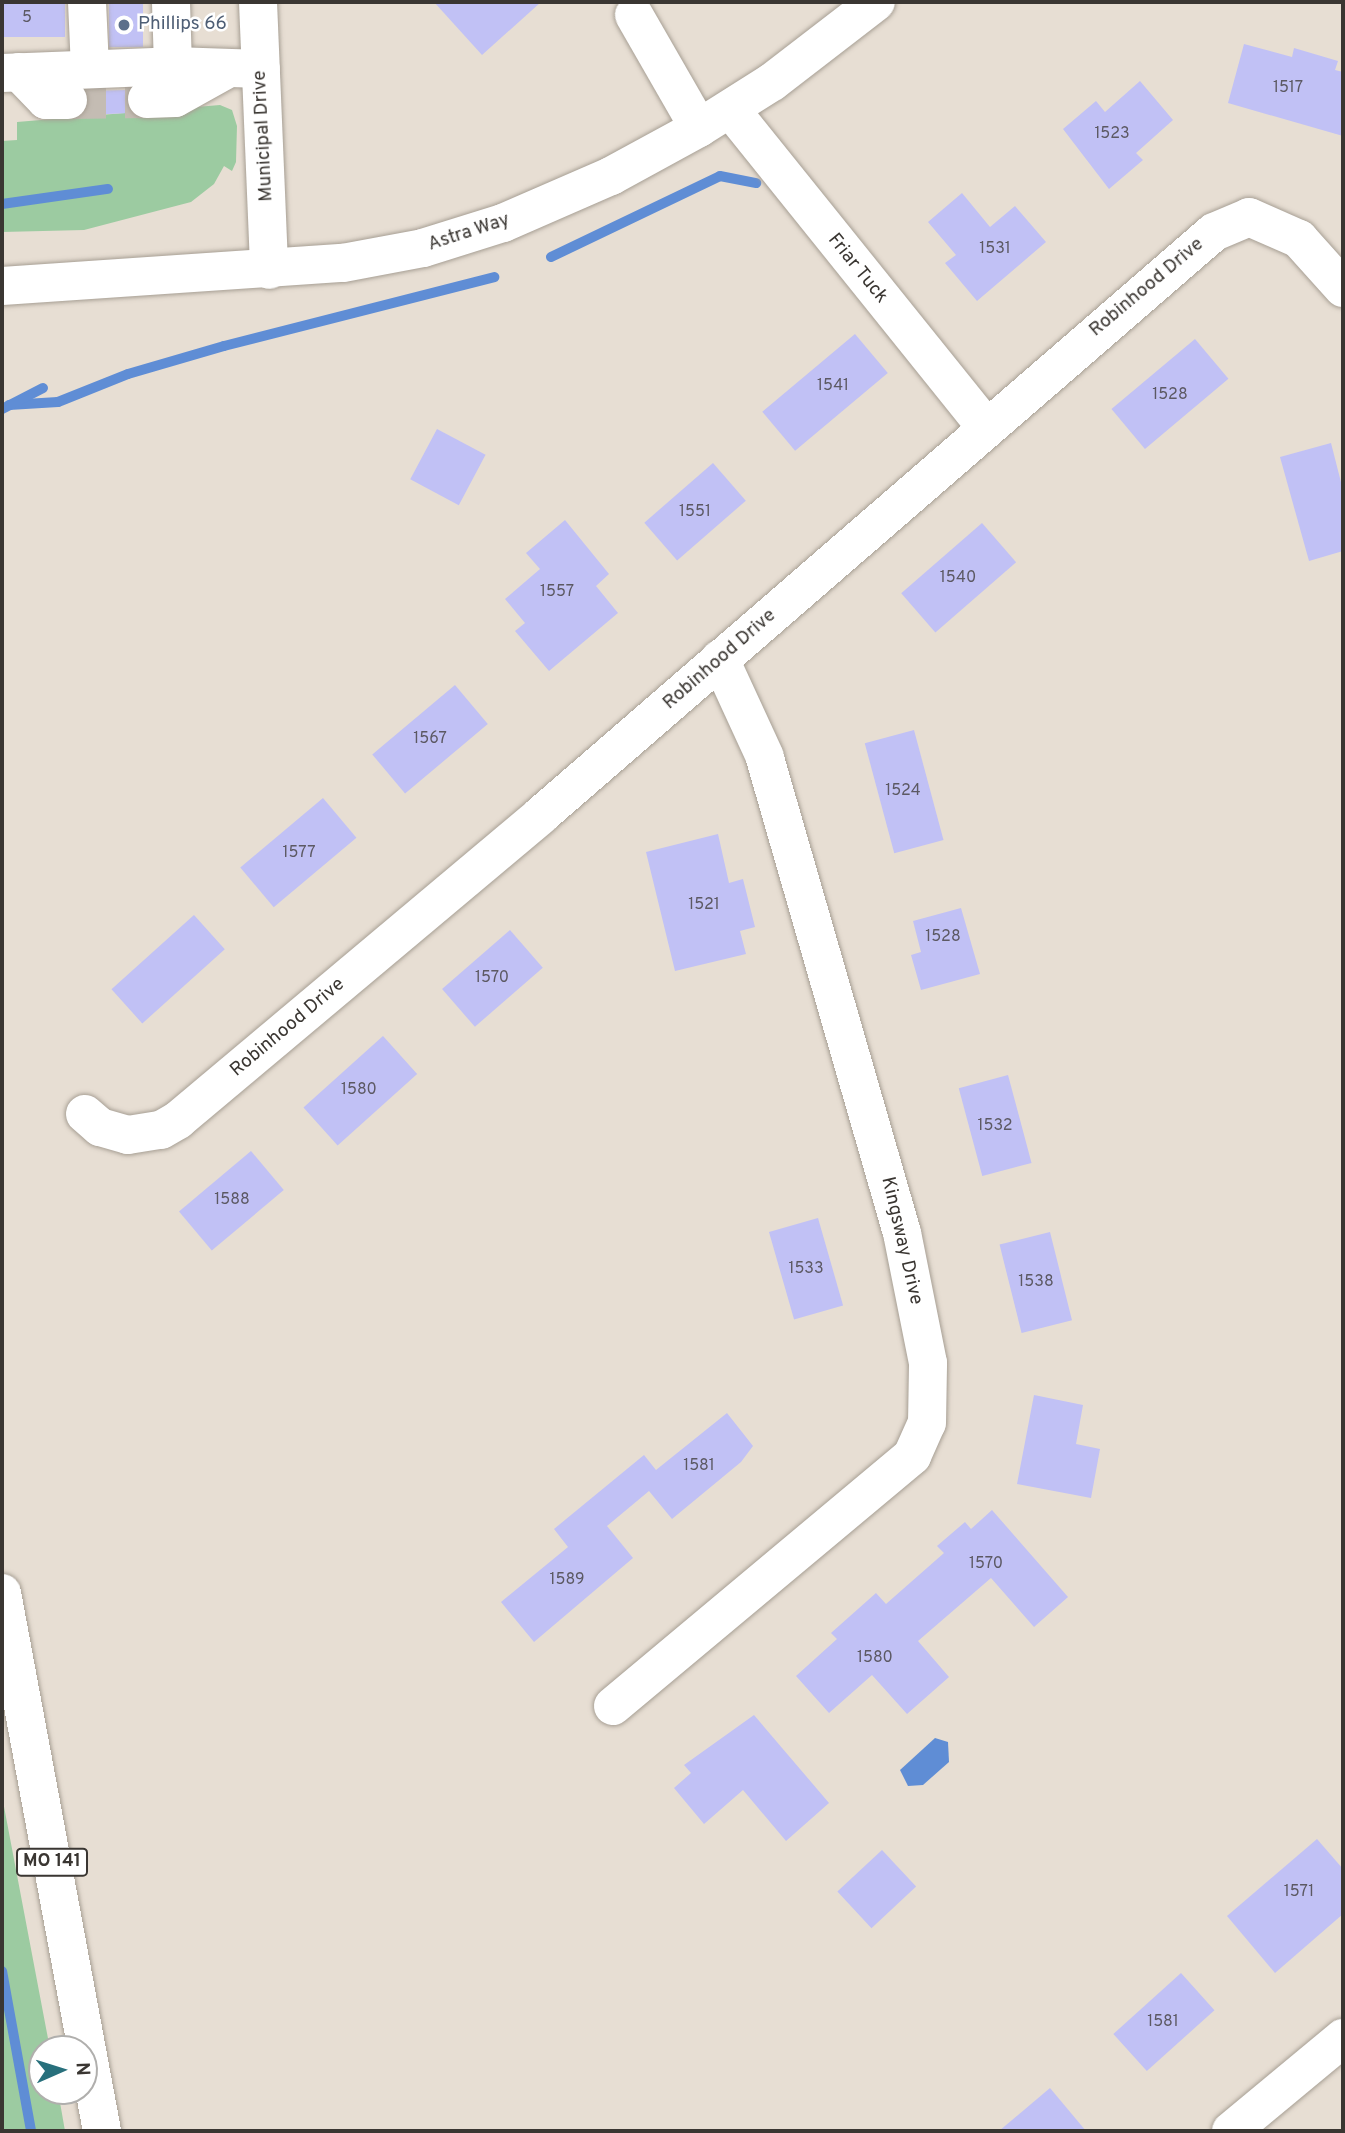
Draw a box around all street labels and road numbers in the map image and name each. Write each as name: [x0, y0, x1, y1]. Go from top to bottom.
street label: Municipal Drive: [249, 70, 279, 202]
street label: Astra Way: [425, 209, 513, 257]
street label: Friar Tuck: [822, 229, 892, 309]
street label: Robinhood Drive: [1085, 234, 1209, 342]
street label: Robinhood Drive: [659, 605, 781, 715]
street label: Robinhood Drive: [226, 974, 350, 1082]
street label: Kingsway Drive: [875, 1175, 927, 1307]
road number: MO 141: [15, 1848, 89, 1876]

